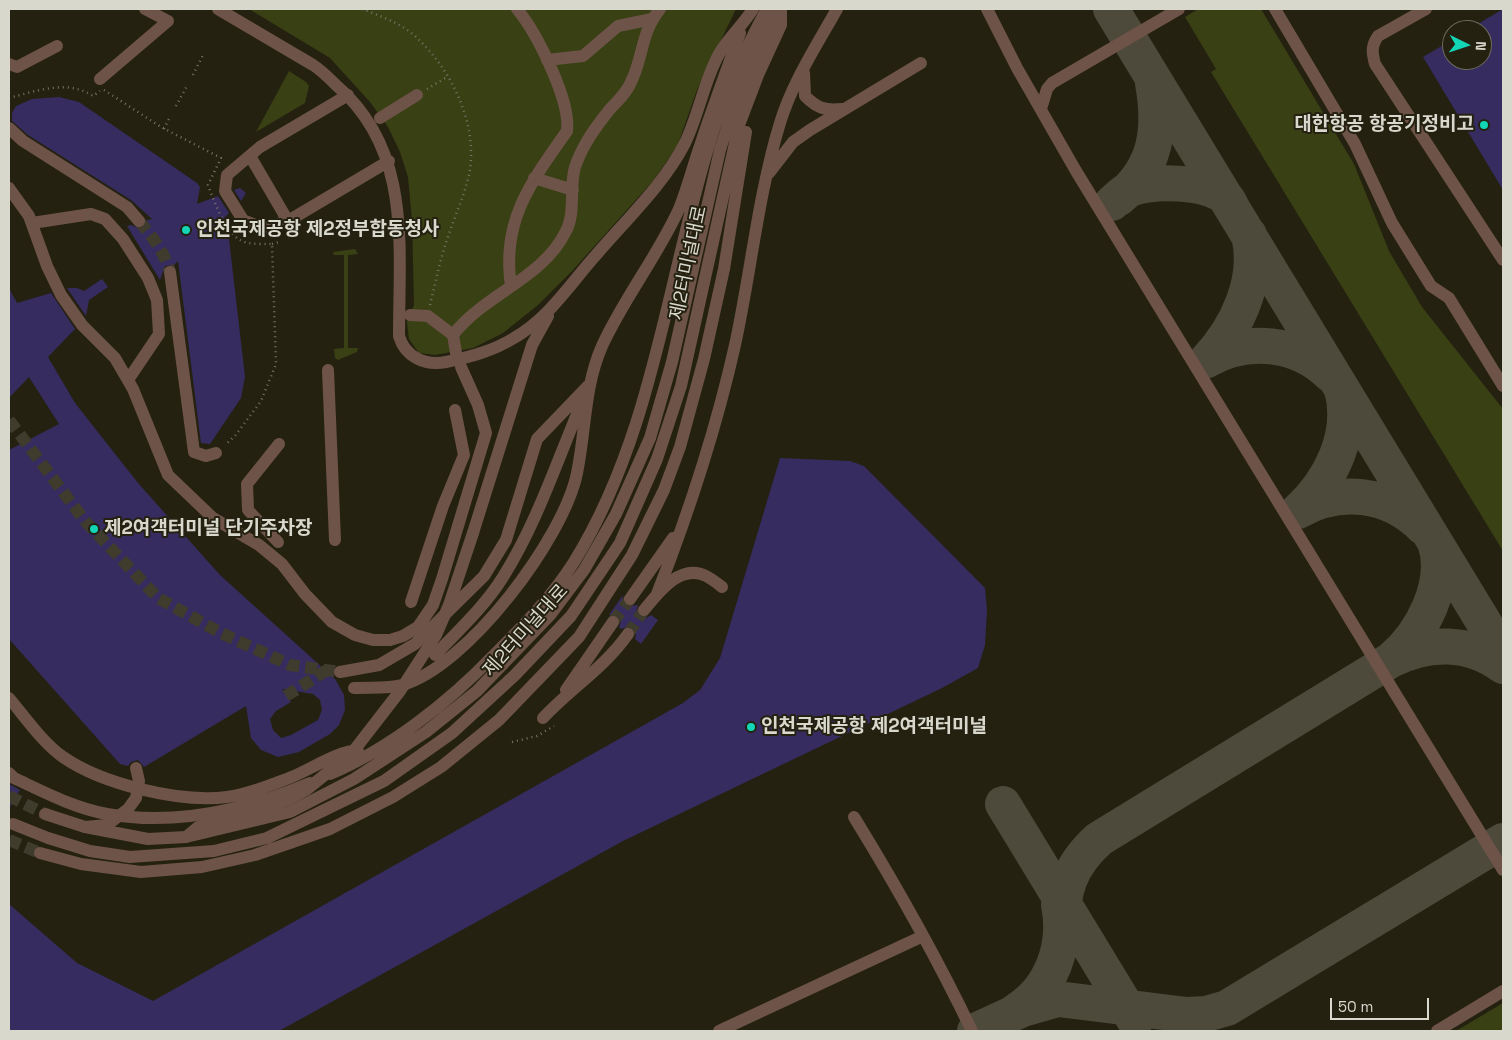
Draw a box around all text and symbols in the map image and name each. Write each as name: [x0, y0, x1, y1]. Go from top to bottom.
north arrow: [1442, 20, 1492, 70]
text: N: [1472, 41, 1490, 51]
place label: 대한항공 항공기정비고: [1294, 114, 1474, 136]
marker: 대한항공 항공기정비고: [1478, 119, 1490, 131]
street label: 제2터미널대로: [666, 204, 712, 322]
place label: 인천국제공항 제2정부합동청사: [196, 219, 439, 241]
marker: 인천국제공항 제2정부합동청사: [180, 224, 192, 236]
place label: 제2여객터미널 단기주차장: [104, 518, 312, 540]
marker: 제2여객터미널 단기주차장: [88, 523, 100, 535]
street label: 제2터미널대로: [479, 580, 573, 682]
place label: 인천국제공항 제2여객터미널: [761, 716, 987, 738]
marker: 인천국제공항 제2여객터미널: [745, 721, 757, 733]
scale bar: [1332, 988, 1431, 1020]
text: 50 m: [1338, 997, 1373, 1016]

